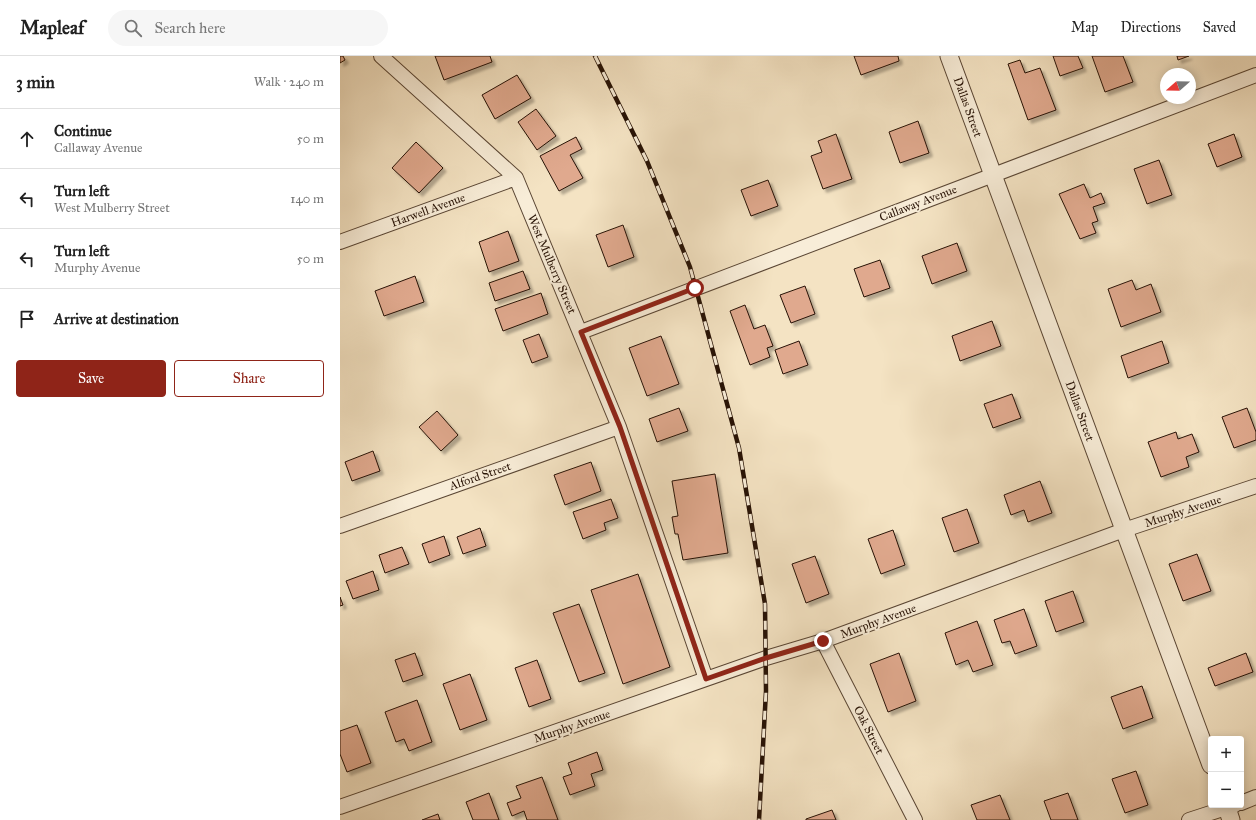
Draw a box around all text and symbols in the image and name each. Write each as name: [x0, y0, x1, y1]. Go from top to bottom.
search box: [108, 10, 388, 46]
text: Mapleaf: [20, 16, 84, 39]
icon: search: [122, 17, 144, 39]
text: Search here: [154, 19, 225, 37]
text: Map: [1071, 19, 1098, 36]
text: Directions: [1120, 19, 1181, 36]
text: Saved: [1203, 19, 1236, 36]
north arrow: [1160, 68, 1196, 104]
text: 3 min: [16, 72, 55, 93]
text: Walk · 240 m: [254, 74, 324, 90]
street label: Dallas Street: [951, 75, 986, 140]
text: Continue: [54, 122, 112, 140]
icon: ahead: [16, 128, 38, 150]
text: 50 m: [297, 131, 324, 147]
text: Callaway Avenue: [54, 140, 143, 156]
text: Turn left: [54, 182, 110, 200]
street label: Callaway Avenue: [877, 182, 959, 224]
icon: left: [16, 188, 38, 210]
street label: Harwell Avenue: [389, 190, 467, 230]
text: 140 m: [290, 191, 324, 207]
text: West Mulberry Street: [54, 200, 170, 216]
street label: West Mulberry Street: [525, 212, 580, 317]
text: Turn left: [54, 242, 110, 260]
icon: left: [16, 248, 38, 270]
text: 50 m: [297, 251, 324, 267]
text: Murphy Avenue: [54, 260, 140, 276]
route start: [686, 279, 704, 297]
icon: arrive: [16, 308, 38, 330]
text: Arrive at destination: [54, 310, 179, 328]
button: Save: [16, 360, 166, 397]
button: Share: [174, 360, 324, 397]
street label: Dallas Street: [1063, 379, 1098, 444]
street label: Alford Street: [446, 459, 513, 493]
street label: Murphy Avenue: [1143, 492, 1223, 530]
street label: Murphy Avenue: [838, 601, 918, 641]
route end: [814, 632, 832, 650]
street label: Oak Street: [851, 704, 887, 757]
street label: Murphy Avenue: [532, 706, 612, 746]
map controls: [1208, 736, 1244, 808]
button: +: [1208, 736, 1244, 772]
button: −: [1208, 772, 1244, 808]

